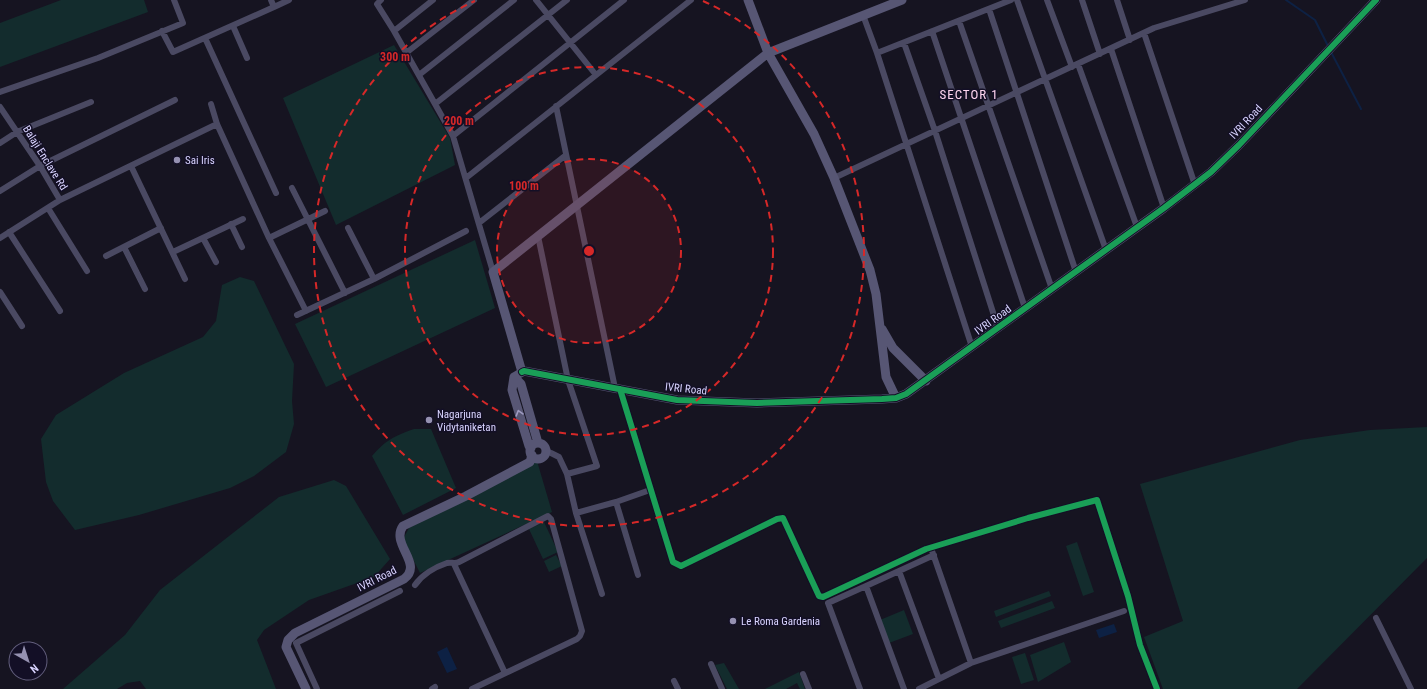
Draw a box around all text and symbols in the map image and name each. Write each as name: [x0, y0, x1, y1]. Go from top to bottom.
text: 300 m: [380, 50, 410, 64]
district label: SECTOR 1: [939, 87, 999, 102]
street label: IVRI Road: [1227, 102, 1265, 142]
text: 200 m: [444, 114, 474, 128]
street label: Balaji Enclave Rd: [20, 123, 70, 193]
place label: Sai Iris: [185, 154, 215, 167]
marker: Sai Iris: [172, 155, 182, 165]
text: 100 m: [509, 179, 539, 193]
centre of rings: [582, 244, 596, 258]
street label: IVRI Road: [972, 302, 1014, 338]
street label: IVRI Road: [664, 380, 708, 398]
place label: Nagarjuna Vidytaniketan: [437, 408, 496, 434]
one-way arrow: [515, 410, 524, 417]
marker: Nagarjuna Vidytaniketan: [424, 415, 434, 425]
street label: IVRI Road: [355, 564, 399, 594]
place label: Le Roma Gardenia: [741, 615, 820, 628]
marker: Le Roma Gardenia: [728, 616, 738, 626]
north arrow: [8, 641, 48, 681]
text: N: [27, 661, 41, 676]

